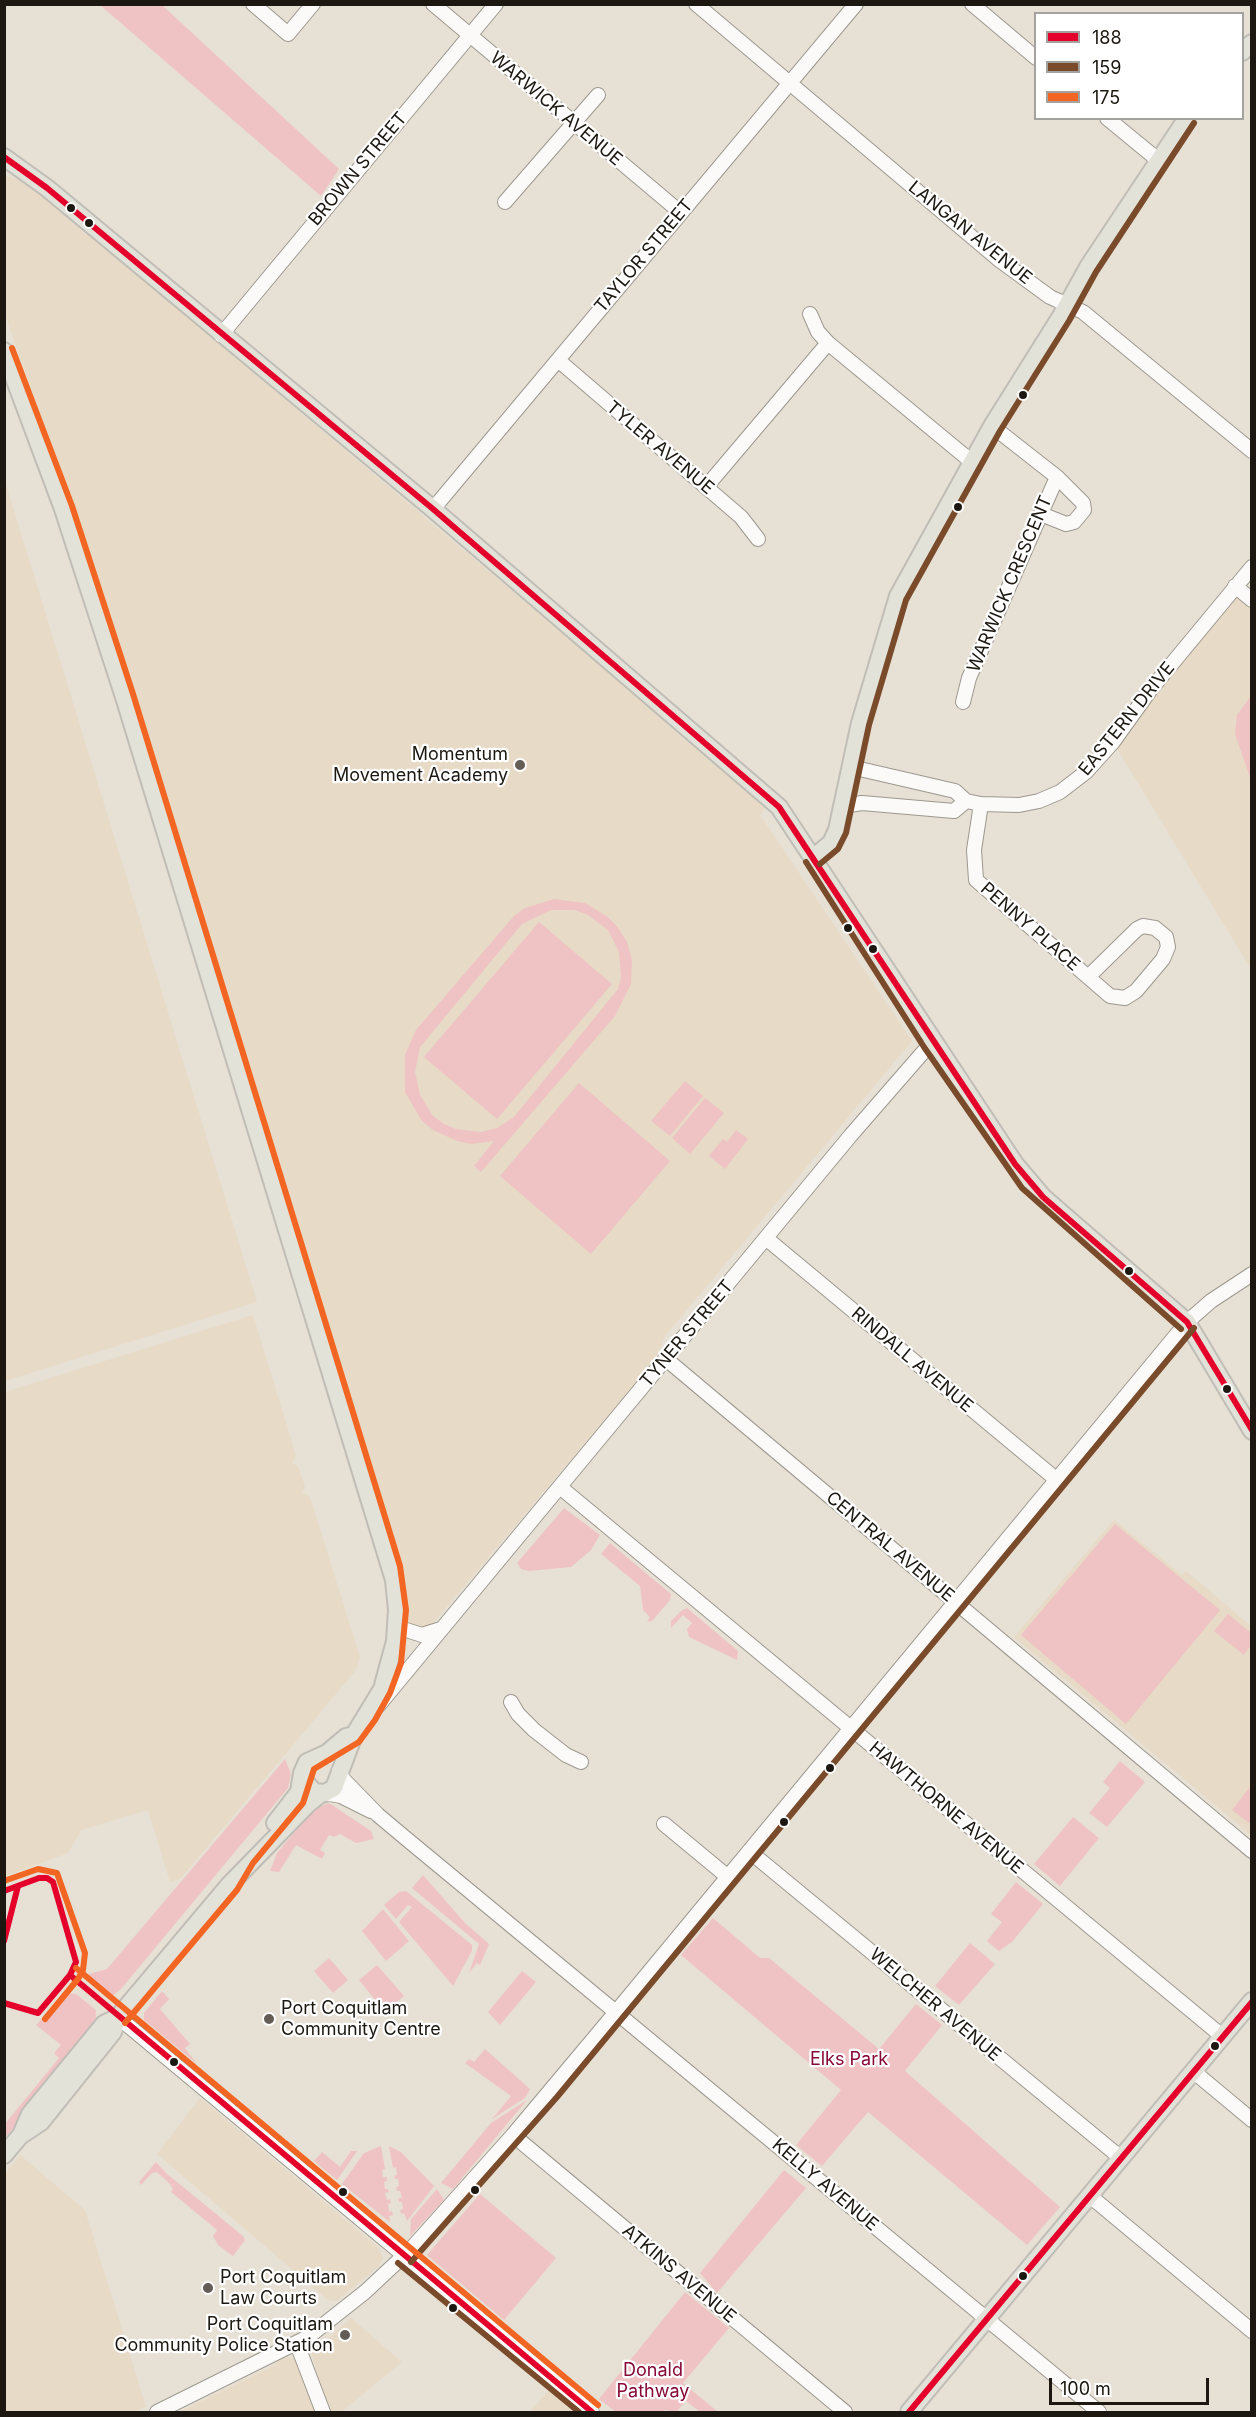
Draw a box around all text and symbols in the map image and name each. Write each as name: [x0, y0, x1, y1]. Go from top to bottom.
legend: [1034, 12, 1244, 120]
text: 188: [1092, 27, 1122, 48]
street label: WARWICK AVENUE: [486, 47, 626, 171]
text: 159: [1092, 57, 1121, 78]
text: 175: [1092, 87, 1120, 108]
street label: BROWN STREET: [304, 108, 412, 230]
street label: LANGAN AVENUE: [904, 177, 1036, 289]
street label: TAYLOR STREET: [590, 195, 698, 317]
unlabelled marker: [65, 202, 77, 214]
unlabelled marker: [83, 217, 95, 229]
unlabelled marker: [1017, 389, 1029, 401]
street label: TYLER AVENUE: [602, 397, 718, 499]
street label: WARWICK CRESCENT: [963, 492, 1057, 676]
unlabelled marker: [952, 501, 964, 513]
street label: EASTERN DRIVE: [1075, 658, 1179, 780]
place label: Momentum Movement Academy: [333, 744, 508, 786]
marker: Momentum Movement Academy: [513, 758, 527, 772]
street label: PENNY PLACE: [976, 878, 1084, 976]
unlabelled marker: [842, 922, 854, 934]
unlabelled marker: [867, 943, 879, 955]
unlabelled marker: [1123, 1265, 1135, 1277]
street label: TYNER STREET: [636, 1276, 738, 1392]
street label: RINDALL AVENUE: [847, 1303, 977, 1417]
unlabelled marker: [1221, 1383, 1233, 1395]
street label: CENTRAL AVENUE: [822, 1487, 958, 1607]
street label: HAWTHORNE AVENUE: [865, 1737, 1027, 1879]
unlabelled marker: [824, 1762, 836, 1774]
unlabelled marker: [778, 1816, 790, 1828]
street label: WELCHER AVENUE: [865, 1944, 1005, 2066]
place label: Port Coquitlam Community Centre: [281, 1998, 441, 2040]
marker: Port Coquitlam Community Centre: [262, 2012, 276, 2026]
unlabelled marker: [1209, 2040, 1221, 2052]
park label: Elks Park: [810, 2049, 888, 2071]
unlabelled marker: [168, 2056, 180, 2068]
street label: KELLY AVENUE: [767, 2134, 883, 2236]
unlabelled marker: [469, 2184, 481, 2196]
unlabelled marker: [337, 2186, 349, 2198]
street label: ATKINS AVENUE: [618, 2220, 740, 2328]
place label: Port Coquitlam Law Courts: [220, 2267, 346, 2310]
unlabelled marker: [1017, 2270, 1029, 2282]
marker: Port Coquitlam Law Courts: [201, 2281, 215, 2295]
unlabelled marker: [447, 2302, 459, 2314]
place label: Port Coquitlam Community Police Station: [114, 2314, 333, 2356]
marker: Port Coquitlam Community Police Station: [338, 2328, 352, 2342]
park label: Donald Pathway: [617, 2360, 689, 2402]
scale bar: [1052, 2366, 1212, 2404]
text: 100 m: [1060, 2378, 1111, 2399]

